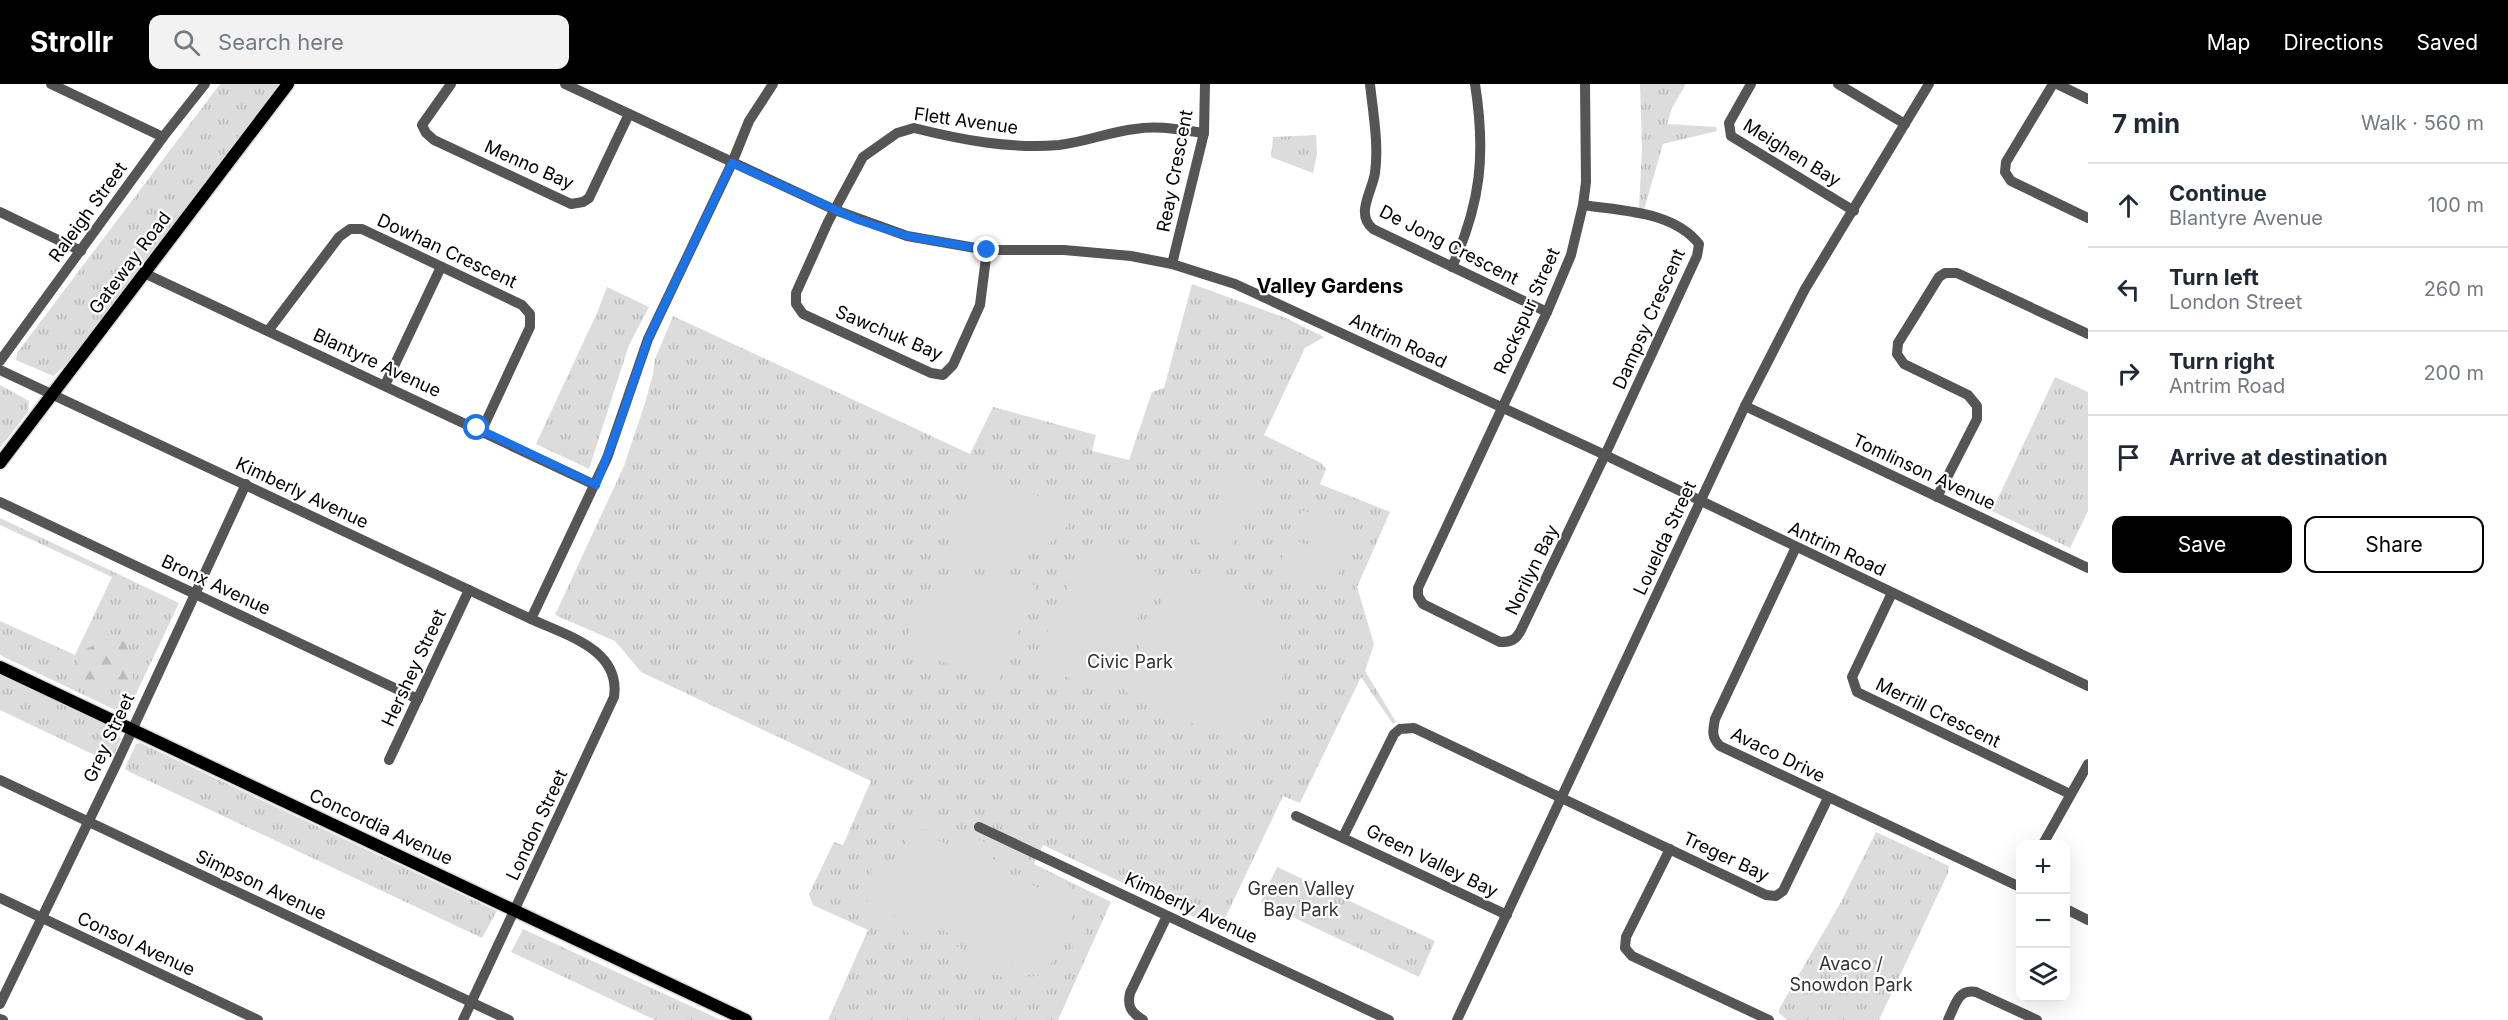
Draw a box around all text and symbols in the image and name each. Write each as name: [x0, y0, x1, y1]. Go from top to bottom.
search box: [149, 15, 569, 69]
text: Strollr: [30, 25, 113, 59]
icon: search: [170, 26, 203, 59]
text: Search here: [218, 29, 344, 55]
text: Map: [2207, 30, 2250, 55]
text: Directions: [2283, 30, 2384, 55]
text: Saved: [2417, 30, 2478, 55]
street label: Flett Avenue: [913, 103, 1020, 138]
street label: Reay Crescent: [1152, 108, 1197, 234]
text: 7 min: [2112, 108, 2180, 139]
text: Walk · 560 m: [2361, 111, 2484, 135]
street label: Meighen Bay: [1740, 114, 1845, 191]
street label: Menno Bay: [481, 136, 577, 194]
street label: Raleigh Street: [44, 158, 131, 266]
text: Continue: [2169, 180, 2267, 206]
icon: ahead: [2112, 189, 2145, 222]
text: 100 m: [2427, 193, 2484, 217]
street label: De Jong Crescent: [1376, 200, 1522, 289]
text: Blantyre Avenue: [2169, 206, 2323, 230]
street label: Gateway Road: [84, 207, 175, 318]
street label: Dowhan Crescent: [374, 209, 520, 292]
route end: [973, 236, 999, 262]
street label: Rockspur Street: [1489, 244, 1564, 377]
street label: Dampsy Crescent: [1608, 245, 1689, 392]
text: Turn left: [2169, 264, 2259, 290]
icon: left: [2112, 273, 2145, 306]
district label: Valley Gardens: [1257, 274, 1403, 298]
text: 260 m: [2424, 277, 2484, 301]
text: London Street: [2169, 290, 2302, 314]
street label: Sawchuk Bay: [832, 301, 946, 365]
street label: Antrim Road: [1346, 309, 1450, 372]
street label: Blantyre Avenue: [310, 324, 444, 401]
text: Turn right: [2169, 348, 2275, 374]
icon: right: [2112, 357, 2145, 390]
text: 200 m: [2423, 361, 2484, 385]
text: Antrim Road: [2169, 374, 2285, 398]
route start: [463, 414, 489, 440]
street label: Tomlinson Avenue: [1849, 429, 1999, 514]
icon: arrive: [2112, 441, 2145, 474]
text: Arrive at destination: [2169, 444, 2388, 470]
street label: Kimberly Avenue: [233, 453, 372, 532]
street label: Louelda Street: [1629, 477, 1700, 598]
button: Save: [2112, 516, 2292, 573]
button: Share: [2304, 516, 2484, 573]
street label: Antrim Road: [1785, 517, 1889, 580]
street label: Norilyn Bay: [1501, 521, 1562, 618]
street label: Bronx Avenue: [158, 550, 274, 619]
street label: Hershey Street: [377, 606, 450, 730]
park label: Civic Park: [1087, 651, 1173, 672]
street label: Merrill Crescent: [1873, 673, 2004, 752]
street label: Grey Street: [79, 690, 138, 786]
street label: Avaco Drive: [1728, 723, 1829, 786]
street label: London Street: [502, 766, 571, 884]
street label: Concordia Avenue: [306, 784, 456, 869]
street label: Green Valley Bay: [1363, 820, 1502, 902]
street label: Treger Bay: [1680, 827, 1773, 886]
map controls: [2016, 840, 2070, 1002]
button: +: [2016, 840, 2070, 894]
street label: Simpson Avenue: [192, 845, 330, 924]
street label: Kimberly Avenue: [1122, 868, 1261, 947]
park label: Green Valley Bay Park: [1247, 878, 1355, 920]
button: −: [2016, 894, 2070, 948]
street label: Consol Avenue: [74, 907, 198, 980]
button: layers: [2016, 948, 2070, 1002]
park label: Avaco / Snowdon Park: [1789, 953, 1913, 995]

